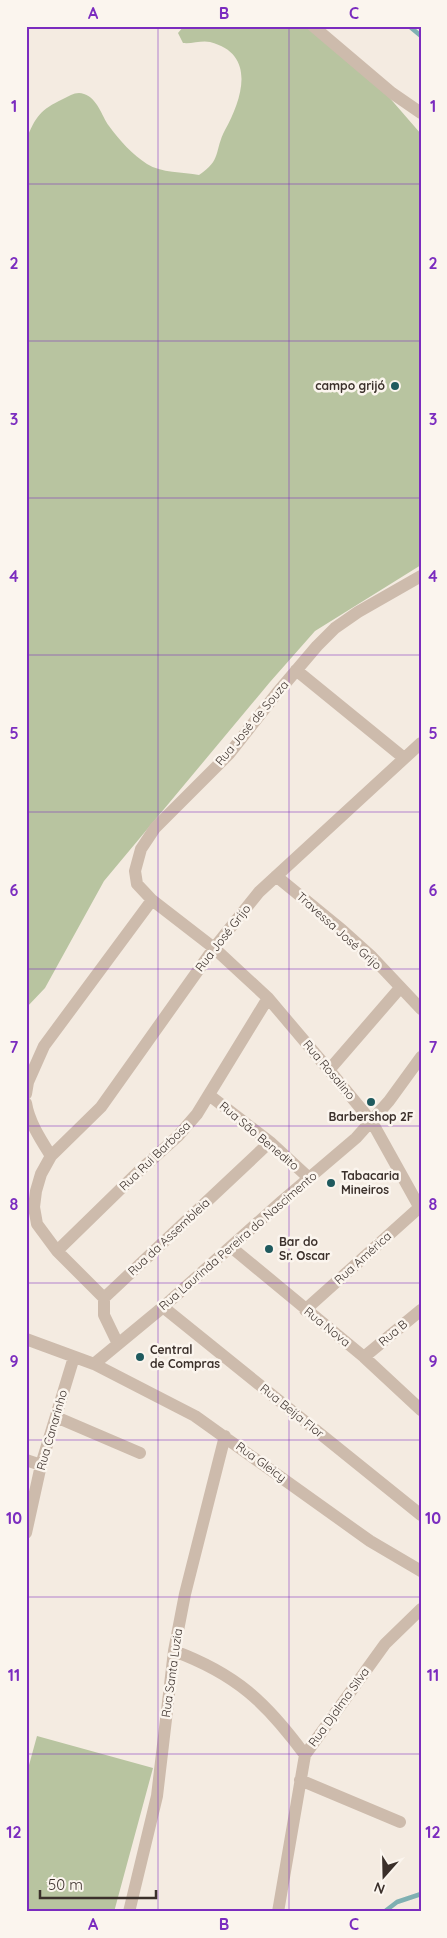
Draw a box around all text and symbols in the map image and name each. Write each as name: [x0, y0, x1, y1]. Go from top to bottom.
text: A: [88, 3, 99, 23]
text: B: [219, 3, 229, 23]
text: C: [349, 3, 359, 23]
text: 1: [11, 96, 17, 116]
text: 1: [430, 96, 436, 116]
text: 2: [9, 253, 19, 273]
text: 2: [428, 253, 438, 273]
place label: campo grijó: [315, 378, 386, 393]
marker: campo grijó: [389, 380, 401, 392]
text: 3: [10, 409, 18, 429]
text: 3: [429, 409, 437, 429]
text: 4: [9, 566, 19, 586]
text: 4: [428, 566, 438, 586]
street label: Rua José de Souza: [212, 677, 292, 768]
text: 5: [9, 723, 19, 743]
text: 5: [428, 723, 438, 743]
text: 6: [10, 880, 19, 900]
text: 6: [429, 880, 438, 900]
street label: Travessa José Grijo: [294, 889, 385, 973]
street label: Rua José Grijo: [192, 901, 253, 974]
text: 7: [10, 1037, 19, 1057]
street label: Rua Rosalino: [300, 1037, 359, 1102]
text: 7: [429, 1037, 438, 1057]
marker: Barbershop 2F: [365, 1096, 377, 1108]
street label: Rua São Benedito: [216, 1098, 302, 1173]
place label: Barbershop 2F: [328, 1109, 414, 1124]
street label: Rua Rui Barbosa: [116, 1118, 193, 1193]
street label: Rua Laurinda Pereira do Nascimento: [156, 1168, 320, 1313]
place label: Tabacaria Mineiros: [341, 1168, 399, 1197]
marker: Tabacaria Mineiros: [325, 1177, 337, 1189]
text: 8: [10, 1194, 19, 1214]
text: 8: [429, 1194, 438, 1214]
street label: Rua da Assembleia: [125, 1195, 213, 1278]
street label: Rua América: [331, 1228, 394, 1287]
place label: Bar do Sr. Oscar: [279, 1234, 330, 1263]
marker: Bar do Sr. Oscar: [263, 1243, 275, 1255]
street label: Rua Nova: [301, 1304, 353, 1350]
street label: Rua B: [375, 1316, 410, 1349]
place label: Central de Compras: [150, 1342, 220, 1371]
text: 9: [9, 1351, 19, 1371]
marker: Central de Compras: [134, 1351, 146, 1363]
text: 9: [428, 1351, 438, 1371]
street label: Rua Beija Flor: [257, 1380, 327, 1441]
street label: Rua Canarinho: [33, 1388, 70, 1472]
street label: Rua Gleicy: [233, 1438, 289, 1485]
text: 10: [6, 1508, 22, 1528]
text: 10: [425, 1508, 441, 1528]
street label: Rua Santa Luzia: [158, 1627, 185, 1718]
street label: Rua Djalma Silva: [305, 1664, 372, 1749]
text: 11: [8, 1665, 20, 1685]
text: 11: [427, 1665, 439, 1685]
text: 12: [6, 1822, 22, 1842]
text: 12: [425, 1822, 441, 1842]
north arrow: [360, 1850, 410, 1900]
scale bar: [40, 1868, 156, 1900]
text: 50 m: [48, 1875, 83, 1894]
text: N: [372, 1878, 387, 1898]
text: A: [88, 1914, 99, 1934]
text: B: [219, 1914, 229, 1934]
text: C: [349, 1914, 359, 1934]

